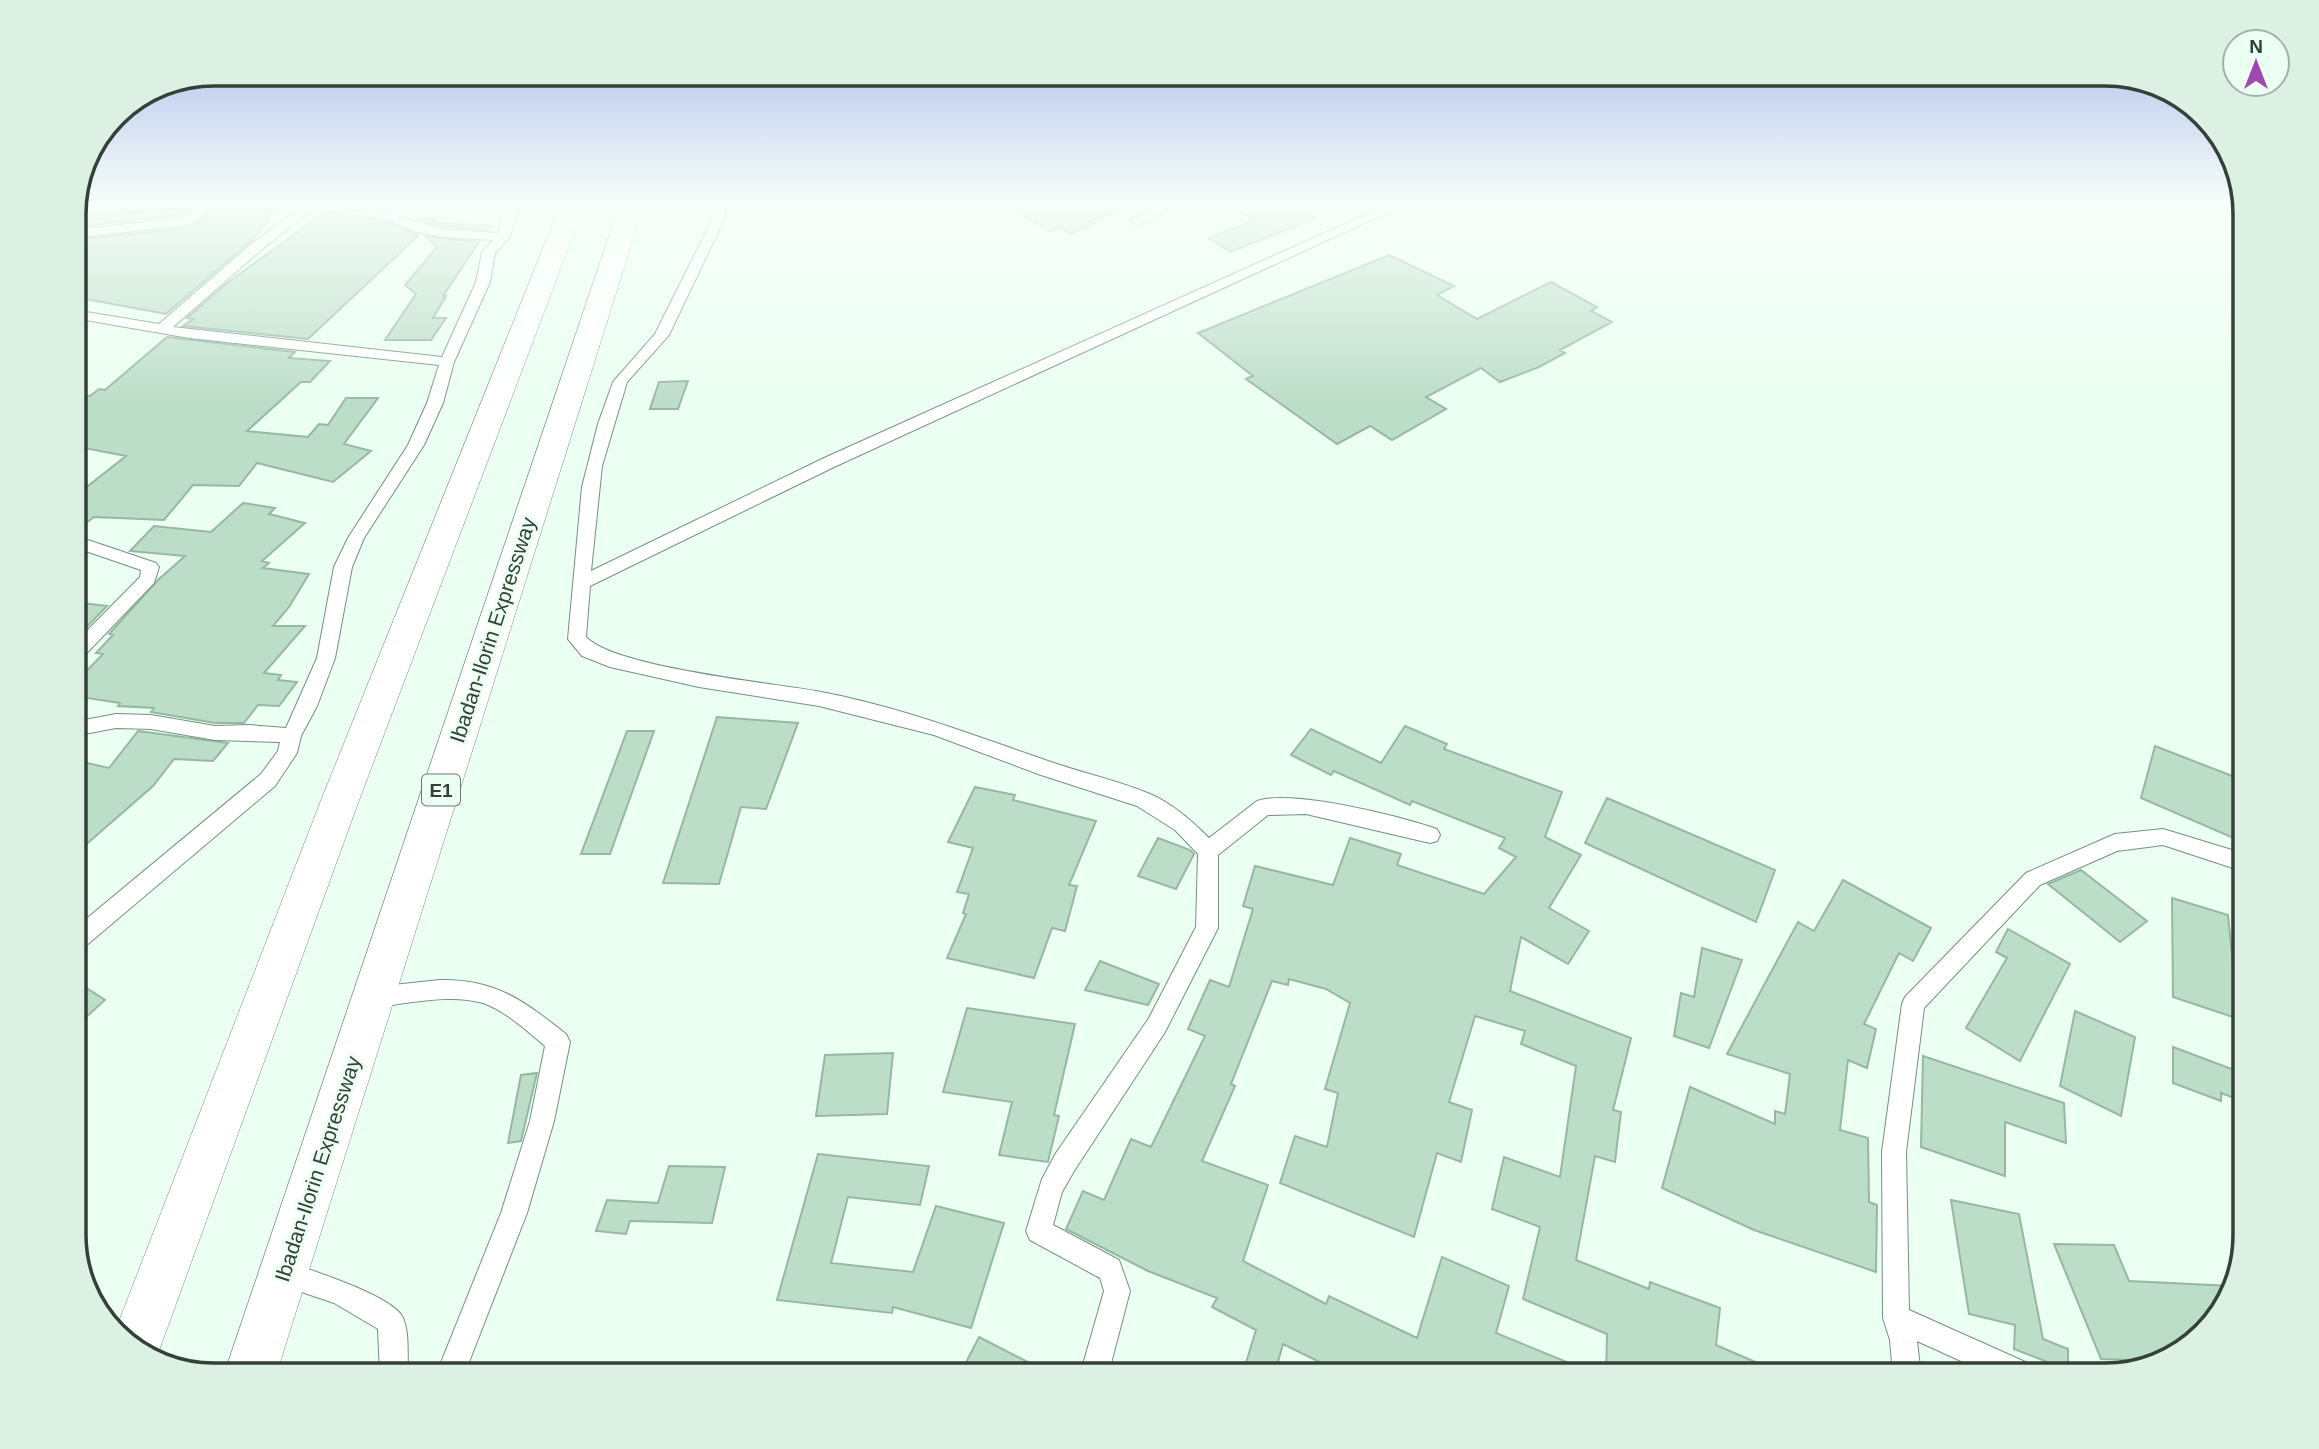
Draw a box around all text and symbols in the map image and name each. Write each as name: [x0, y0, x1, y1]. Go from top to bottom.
north arrow: [2221, 28, 2291, 98]
text: N: [2249, 36, 2263, 57]
street label: Ibadan-Ilorin Expressway: [445, 514, 540, 746]
road number: E1: [422, 775, 460, 806]
street label: Ibadan-Ilorin Expressway: [270, 1053, 365, 1285]

